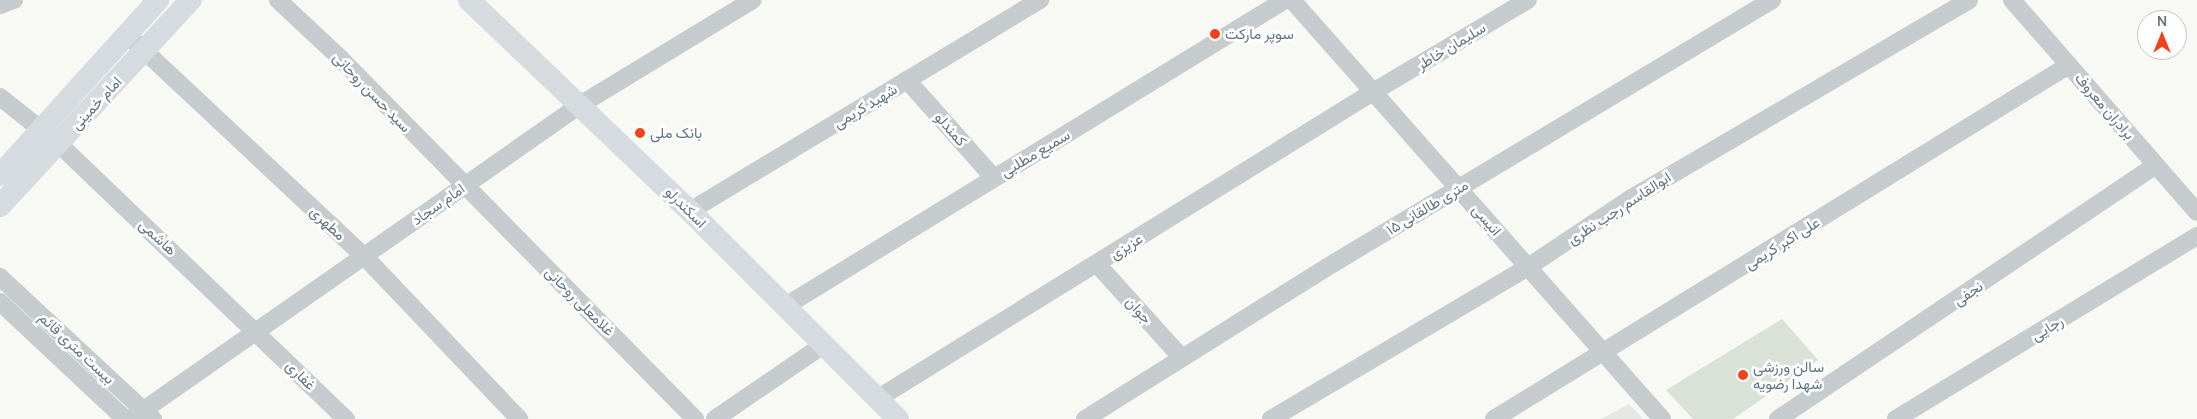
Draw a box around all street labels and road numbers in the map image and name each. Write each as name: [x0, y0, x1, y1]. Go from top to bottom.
street label: سلیمان خاطر: [1413, 18, 1489, 74]
street label: سید حسن روحانی: [329, 48, 415, 136]
street label: برادران معروف: [2071, 69, 2139, 143]
street label: امام خمینی: [67, 73, 125, 133]
street label: شهید کریمی: [830, 80, 900, 132]
street label: کمندلو: [931, 108, 971, 150]
street label: سمیع مطلبی: [997, 125, 1073, 181]
street label: ابوالقاسم رجب نظری: [1564, 168, 1674, 248]
street label: ۱۵ متری طالقانی: [1383, 176, 1471, 238]
street label: امام سجاد: [408, 179, 468, 229]
street label: اسکندرلو: [662, 183, 710, 231]
street label: انیسی: [1469, 201, 1505, 239]
street label: مطهری: [307, 202, 349, 244]
street label: علی اکبر کریمی: [1741, 213, 1823, 273]
street label: هاشمی: [136, 215, 180, 259]
street label: عزیزی: [1106, 229, 1146, 263]
street label: غلامعلی روحانی: [542, 263, 618, 339]
street label: نجفی: [1950, 277, 1986, 309]
street label: جوان: [1122, 293, 1156, 327]
street label: بیست متری قائم: [35, 308, 119, 388]
street label: رجایی: [2028, 311, 2066, 345]
street label: غفاری: [282, 356, 320, 394]

